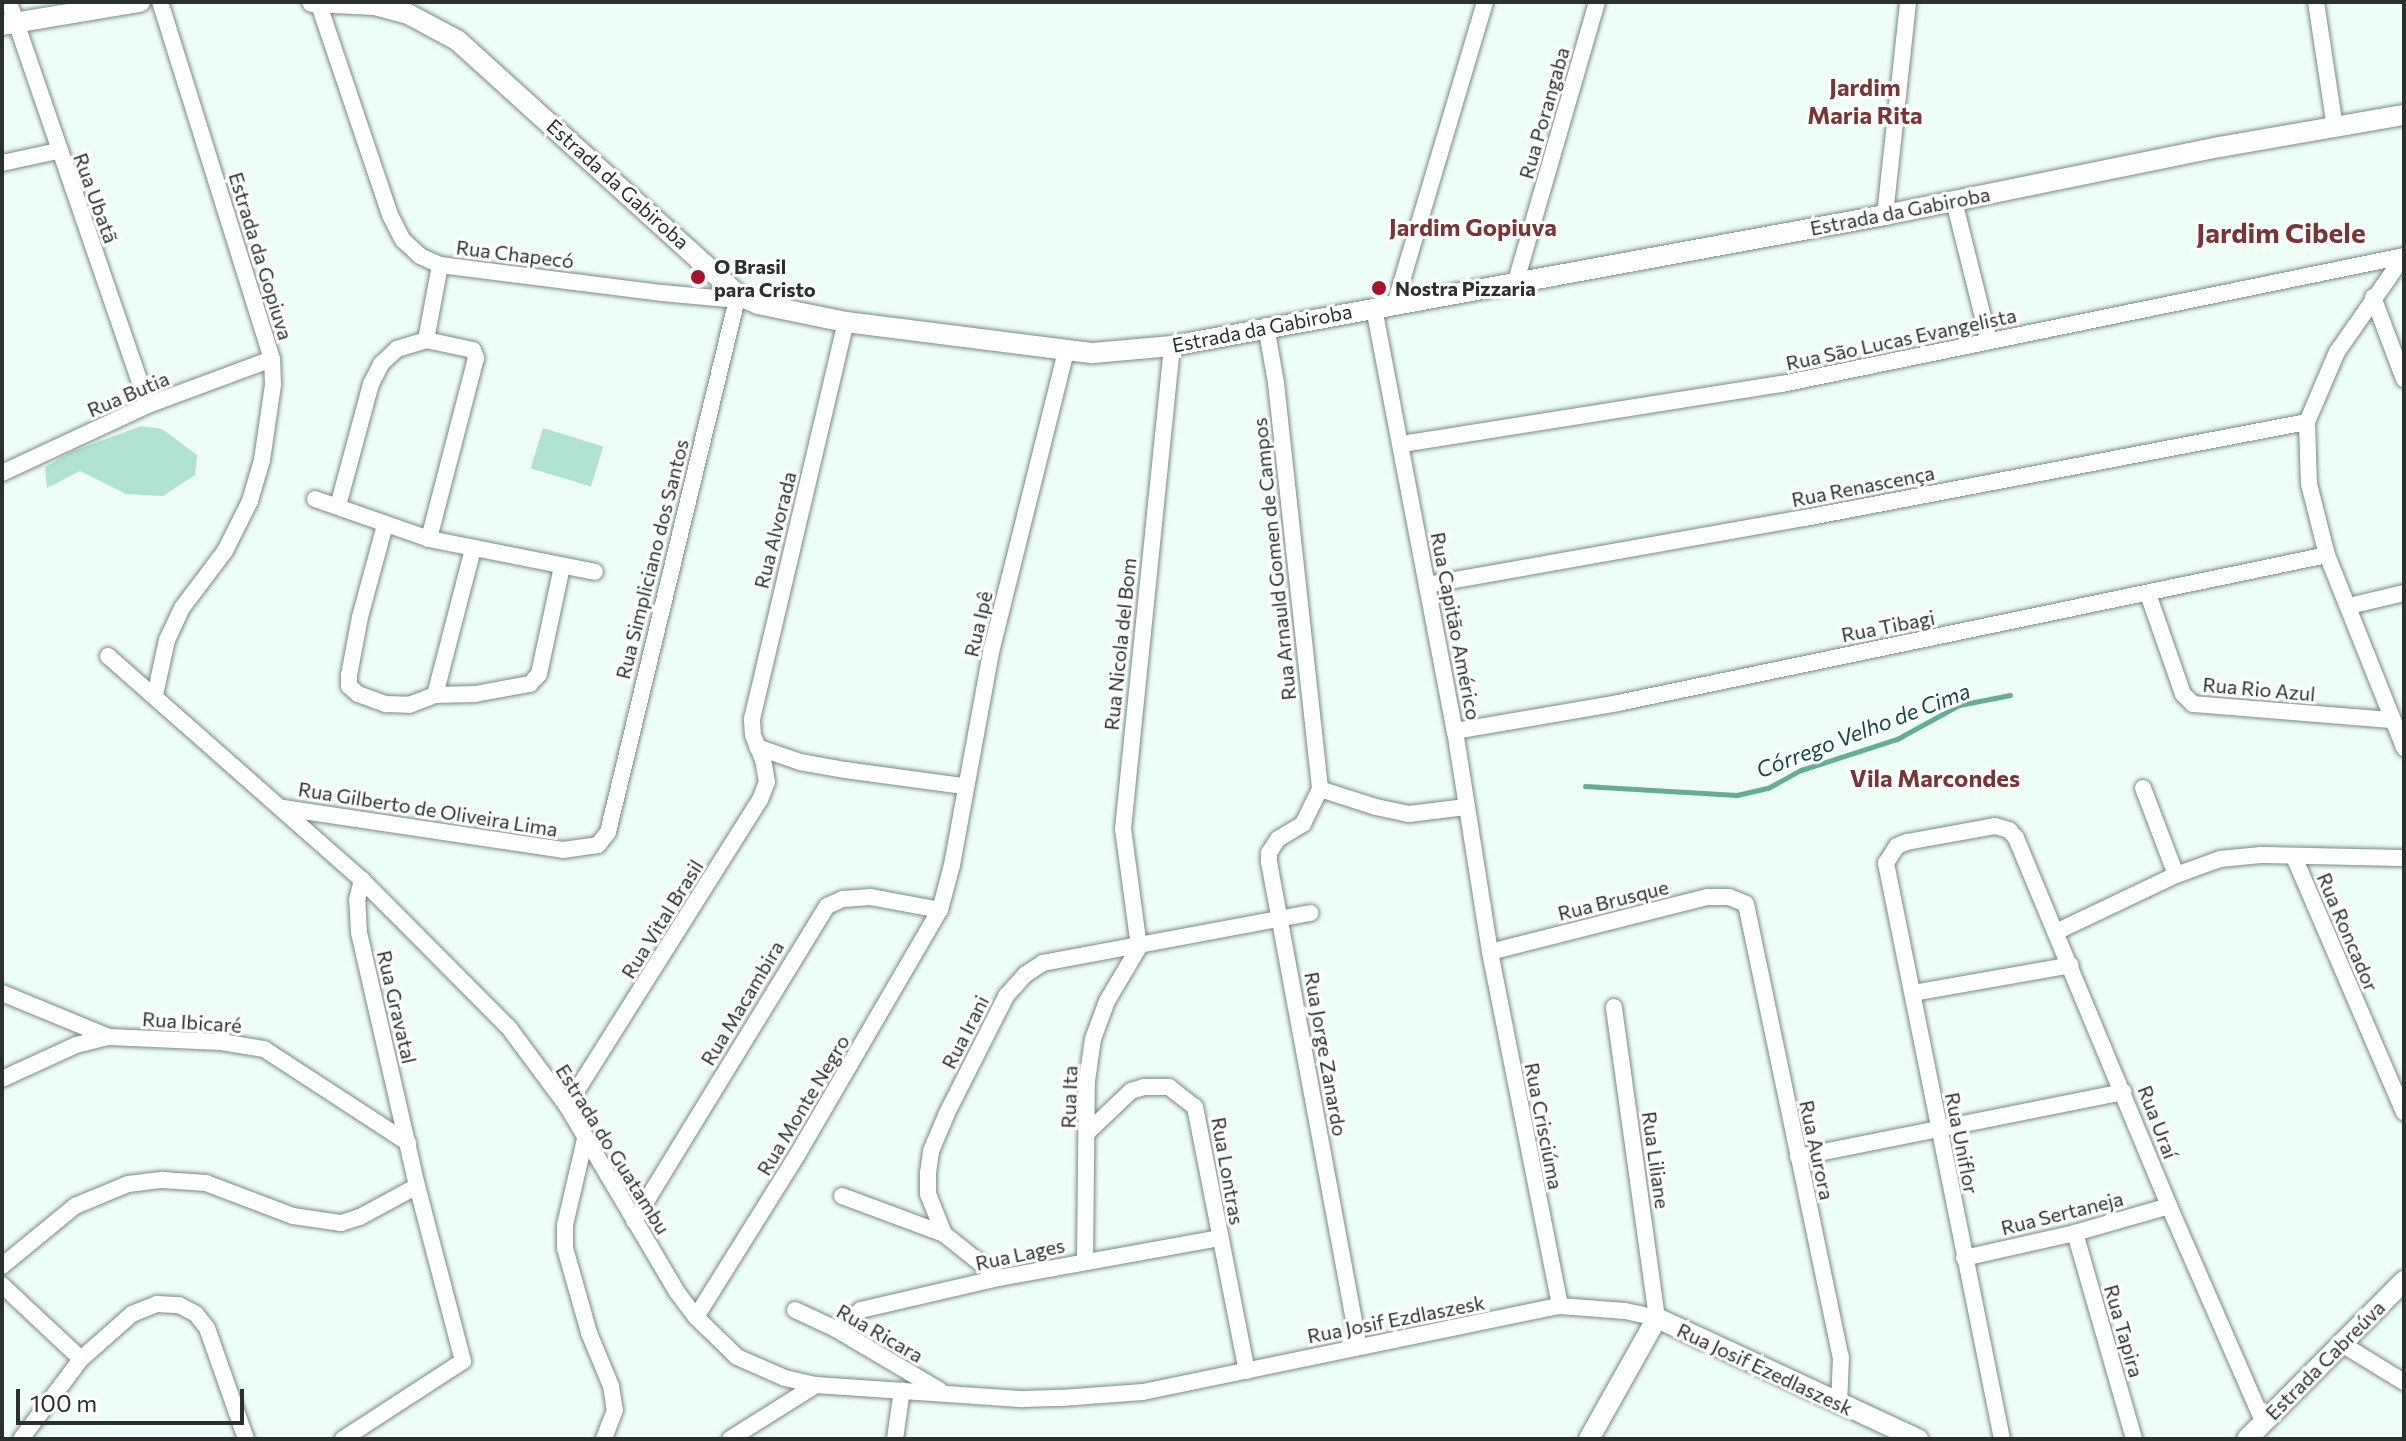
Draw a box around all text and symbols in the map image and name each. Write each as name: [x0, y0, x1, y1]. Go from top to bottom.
street label: Rua Porangaba: [1514, 44, 1574, 182]
district label: Jardim Maria Rita: [1807, 73, 1923, 129]
street label: Estrada da Gabiroba: [542, 114, 694, 254]
street label: Rua Ubatã: [69, 150, 123, 246]
street label: Estrada da Gopiuva: [224, 169, 298, 343]
street label: Estrada da Gabiroba: [1808, 182, 1992, 240]
district label: Jardim Gopiuva: [1389, 213, 1557, 241]
district label: Jardim Cibele: [2196, 215, 2366, 249]
street label: Rua Chapecó: [455, 235, 575, 273]
place label: O Brasil para Cristo: [714, 254, 816, 301]
marker: O Brasil para Cristo: [689, 268, 707, 286]
place label: Nostra Pizzaria: [1395, 276, 1536, 300]
marker: Nostra Pizzaria: [1370, 279, 1388, 297]
street label: Estrada da Gabiroba: [1170, 299, 1354, 357]
street label: Rua São Lucas Evangelista: [1783, 303, 2019, 375]
street label: Rua Butia: [83, 366, 173, 422]
street label: Rua Arnauld Gomen de Campos: [1247, 416, 1301, 702]
street label: Rua Simpliciano dos Santos: [611, 436, 693, 682]
street label: Rua Renascença: [1789, 460, 1937, 512]
street label: Rua Alvorada: [749, 469, 801, 591]
street label: Rua Capitão Américo: [1426, 530, 1486, 722]
street label: Rua Nicola del Bom: [1099, 556, 1141, 732]
street label: Rua Ipê: [959, 589, 997, 659]
street label: Rua Tibagi: [1839, 605, 1937, 647]
street label: Rua Rio Azul: [2202, 672, 2316, 706]
water label: Córrego Velho de Cima: [1752, 677, 1974, 783]
district label: Vila Marcondes: [1850, 764, 2020, 792]
street label: Rua Gilberto de Oliveira Lima: [296, 777, 560, 841]
street label: Rua Vital Brasil: [616, 855, 708, 983]
street label: Rua Roncador: [2312, 869, 2384, 995]
street label: Rua Brusque: [1555, 875, 1671, 925]
street label: Rua Macambira: [695, 936, 789, 1070]
street label: Rua Gravatal: [372, 948, 422, 1066]
street label: Rua Jorge Zanardo: [1300, 970, 1352, 1138]
street label: Rua Irani: [936, 991, 994, 1073]
street label: Rua Ibicaré: [141, 1007, 243, 1037]
street label: Rua Monte Negro: [752, 1030, 854, 1180]
street label: Estrada do Guatambu: [551, 1060, 675, 1238]
street label: Rua Crisciúma: [1520, 1060, 1568, 1192]
street label: Rua Ita: [1056, 1065, 1082, 1129]
street label: Rua Uraí: [2133, 1082, 2183, 1162]
street label: Rua Uniflor: [1940, 1090, 1984, 1196]
street label: Rua Aurora: [1795, 1098, 1839, 1202]
street label: Rua Liliane: [1637, 1110, 1675, 1210]
street label: Rua Lontras: [1207, 1115, 1249, 1227]
street label: Rua Sertaneja: [1998, 1186, 2126, 1240]
street label: Rua Lages: [973, 1233, 1067, 1275]
street label: Rua Tapira: [2099, 1282, 2149, 1380]
street label: Rua Josif Ezdlaszesk: [1305, 1290, 1487, 1348]
street label: Estrada Cabreúva: [2260, 1295, 2390, 1425]
street label: Rua Ricara: [832, 1299, 928, 1367]
street label: Rua Josif Ezedlaszesk: [1673, 1318, 1857, 1420]
scale bar: [20, 1373, 248, 1423]
text: 100 m: [30, 1388, 97, 1417]

